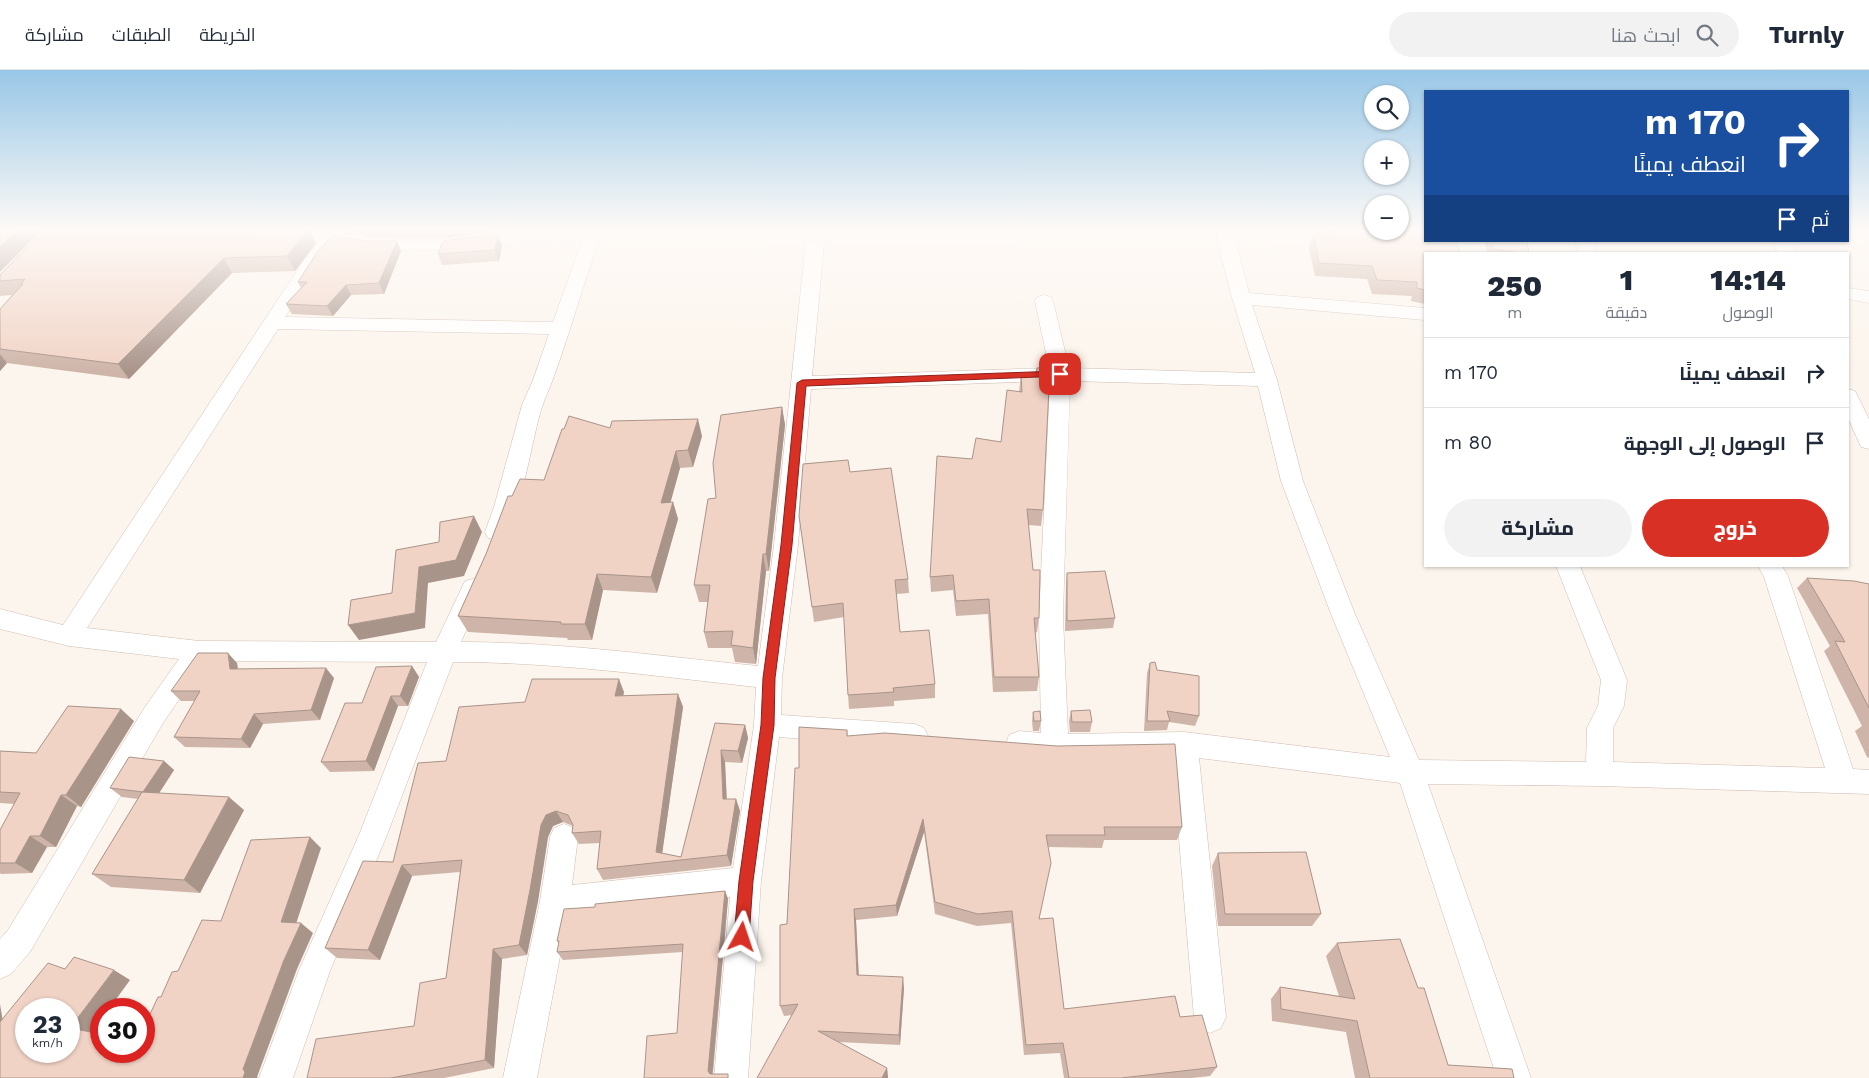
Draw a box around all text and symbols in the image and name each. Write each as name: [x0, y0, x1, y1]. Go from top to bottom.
search box: [1389, 12, 1739, 57]
icon: search: [1693, 21, 1721, 49]
text: Turnly: [1769, 21, 1844, 49]
text: مشاركة: [25, 24, 84, 45]
text: الطبقات: [112, 24, 171, 45]
text: الخريطة: [199, 24, 256, 45]
text: ابحث هنا: [1611, 24, 1681, 47]
map controls: [1364, 85, 1409, 240]
button: search: [1364, 85, 1409, 130]
text: 170 m: [1645, 101, 1746, 143]
icon: right: [1764, 110, 1829, 175]
button: +: [1364, 140, 1409, 185]
text: انعطف يمينًا: [1633, 152, 1746, 177]
button: −: [1364, 195, 1409, 240]
icon: arrive: [1773, 205, 1801, 233]
text: ثم: [1811, 208, 1829, 231]
text: 1: [1620, 262, 1633, 297]
text: 14:14: [1710, 262, 1786, 297]
text: 250: [1487, 268, 1542, 303]
text: m: [1507, 303, 1522, 322]
text: دقيقة: [1606, 303, 1647, 322]
text: الوصول: [1723, 303, 1774, 322]
pin: [1039, 353, 1081, 395]
icon: right: [1801, 359, 1829, 387]
icon: arrive: [1046, 360, 1074, 388]
text: 170 m: [1444, 361, 1498, 384]
text: انعطف يمينًا: [1679, 362, 1786, 385]
icon: arrive: [1801, 429, 1829, 457]
text: 80 m: [1444, 431, 1492, 454]
text: الوصول إلى الوجهة: [1624, 432, 1786, 455]
button: مشاركة: [1444, 499, 1632, 557]
button: خروج: [1642, 499, 1829, 557]
position arrow: [715, 910, 767, 962]
speed limit sign: 30: [90, 998, 155, 1063]
text: 23: [33, 1010, 62, 1039]
text: km/h: [32, 1036, 63, 1050]

